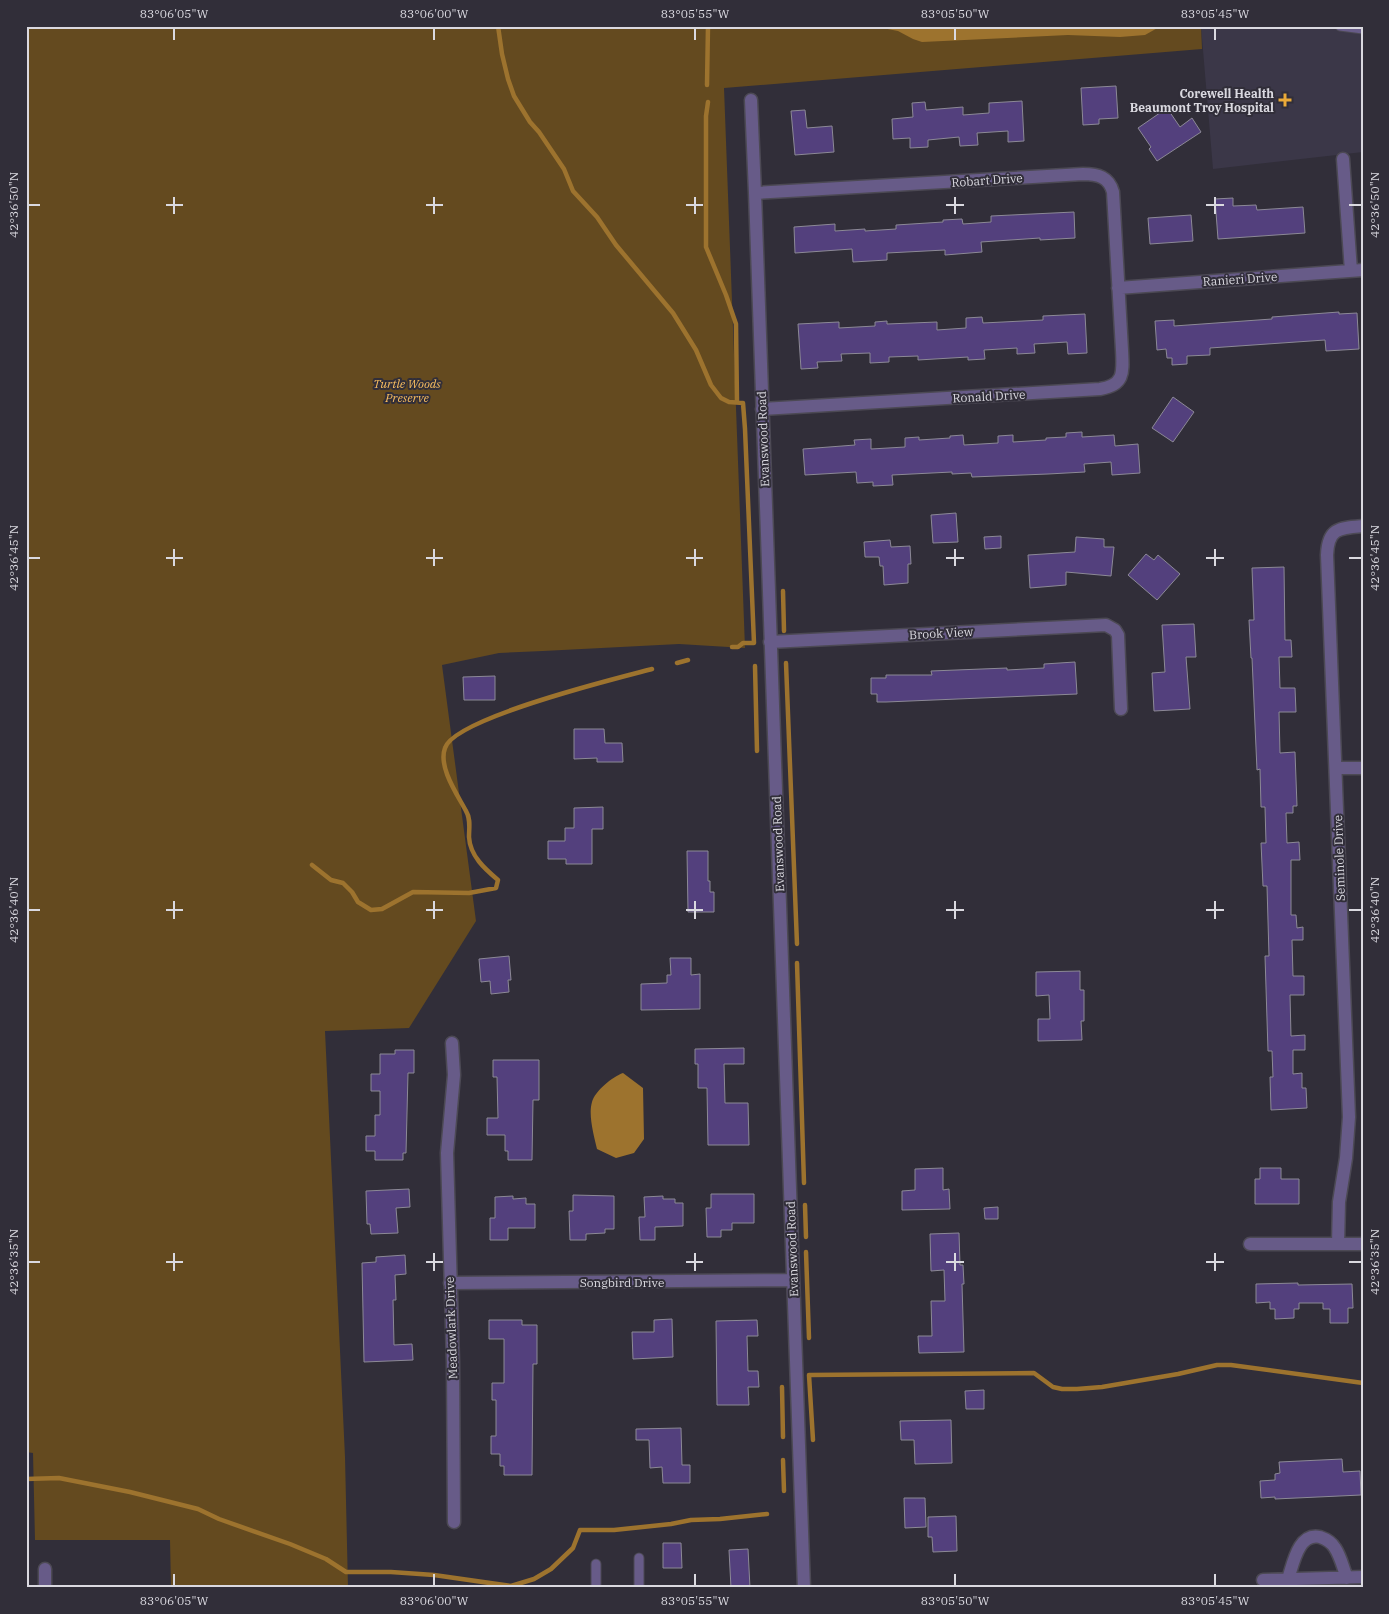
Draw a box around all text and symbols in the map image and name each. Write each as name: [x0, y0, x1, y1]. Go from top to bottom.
text: 83°06'05"W: [140, 6, 209, 21]
text: 83°06'00"W: [400, 6, 469, 21]
text: 83°05'55"W: [661, 6, 730, 21]
text: 83°05'50"W: [921, 6, 990, 21]
text: 83°05'45"W: [1181, 6, 1250, 21]
place label: Corewell Health Beaumont Troy Hospital: [1130, 86, 1274, 115]
marker: Corewell Health Beaumont Troy Hospital: [1278, 93, 1292, 107]
street label: Robart Drive: [951, 170, 1023, 190]
text: 42°36'50"N: [6, 172, 21, 238]
text: 42°36'50"N: [1367, 172, 1382, 238]
street label: Ranieri Drive: [1202, 269, 1278, 289]
park label: Turtle Woods Preserve: [373, 376, 441, 405]
street label: Ronald Drive: [952, 387, 1026, 405]
street label: Evanswood Road: [754, 391, 772, 487]
text: 42°36'45"N: [6, 525, 21, 591]
text: 42°36'45"N: [1367, 525, 1382, 591]
street label: Brook View: [909, 624, 974, 642]
street label: Evanswood Road: [769, 796, 787, 892]
street label: Seminole Drive: [1330, 815, 1348, 901]
text: 42°36'40"N: [6, 877, 21, 943]
text: 42°36'40"N: [1367, 877, 1382, 943]
street label: Evanswood Road: [783, 1201, 801, 1297]
text: 42°36'35"N: [6, 1229, 21, 1295]
text: 42°36'35"N: [1367, 1229, 1382, 1295]
street label: Songbird Drive: [580, 1275, 664, 1290]
street label: Meadowlark Drive: [442, 1277, 460, 1379]
text: 83°06'05"W: [140, 1593, 209, 1608]
text: 83°06'00"W: [400, 1593, 469, 1608]
text: 83°05'55"W: [661, 1593, 730, 1608]
text: 83°05'50"W: [921, 1593, 990, 1608]
text: 83°05'45"W: [1181, 1593, 1250, 1608]

